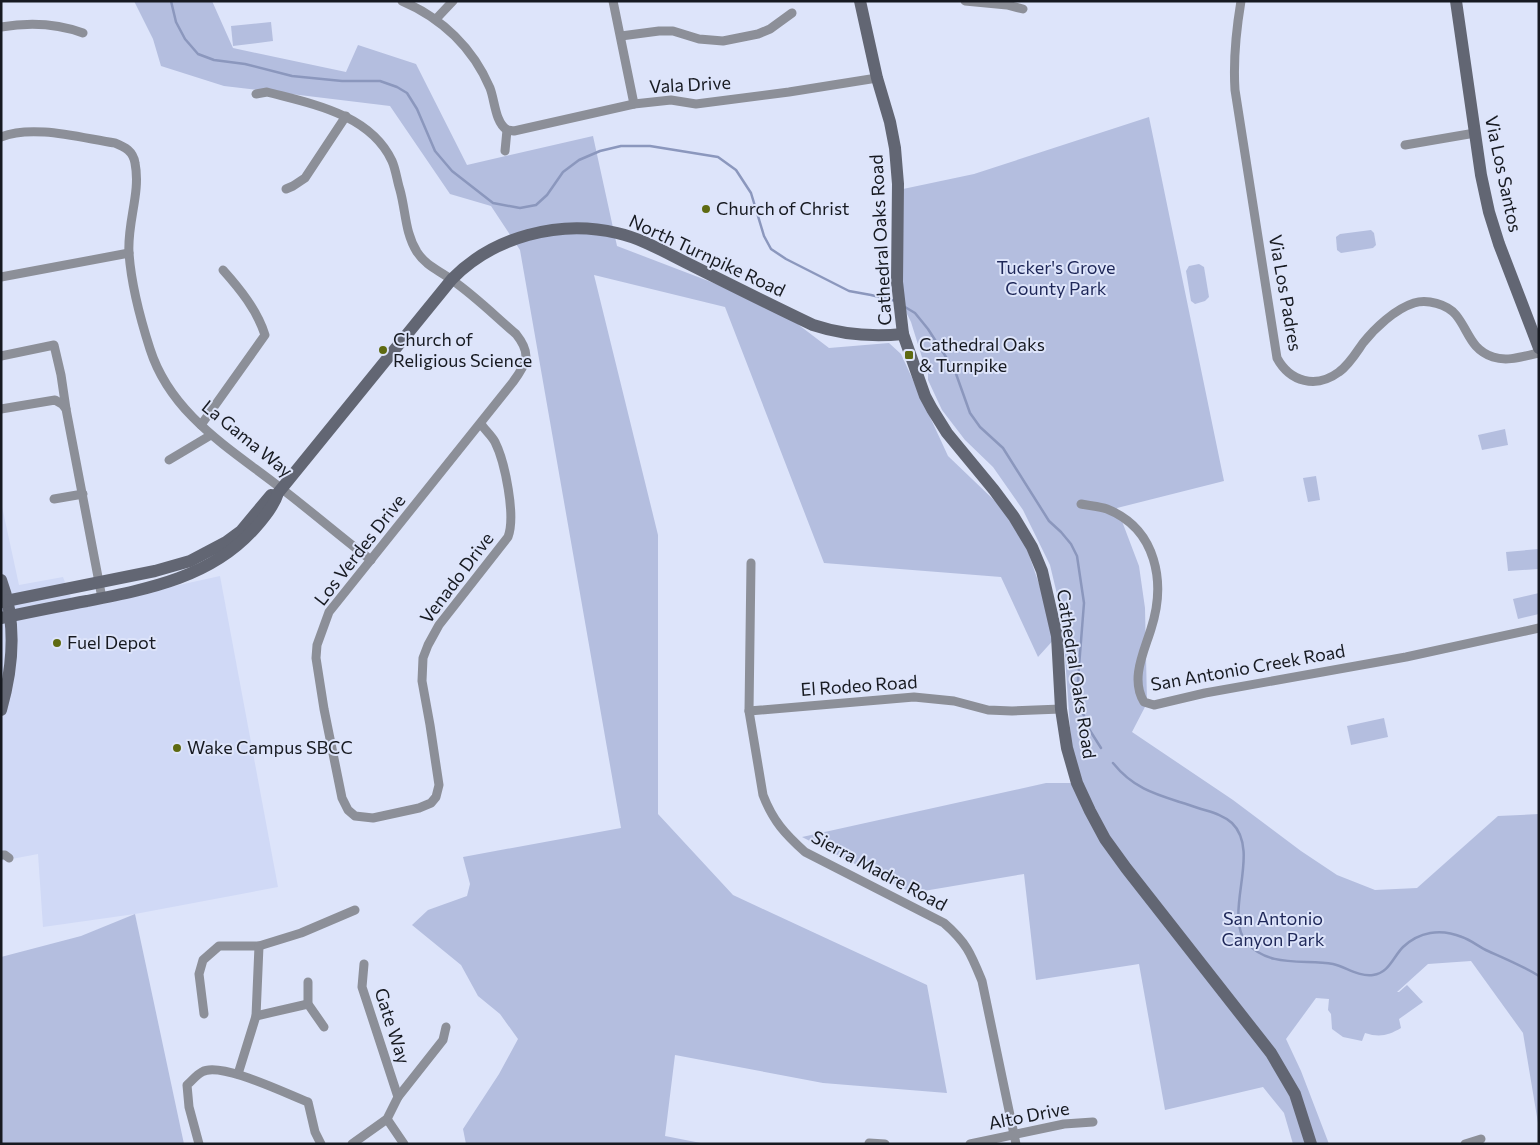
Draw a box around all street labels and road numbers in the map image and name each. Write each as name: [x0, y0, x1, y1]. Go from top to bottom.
street label: Vala Drive: [649, 71, 731, 97]
street label: Via Los Santos: [1481, 113, 1527, 234]
street label: Cathedral Oaks Road: [865, 154, 895, 326]
street label: North Turnpike Road: [626, 209, 789, 301]
street label: Via Los Padres: [1265, 233, 1307, 353]
street label: La Gama Way: [198, 395, 297, 481]
street label: Los Verdes Drive: [309, 489, 409, 609]
street label: Venado Drive: [415, 527, 498, 627]
street label: Cathedral Oaks Road: [1053, 588, 1101, 760]
street label: San Antonio Creek Road: [1149, 639, 1347, 695]
street label: El Rodeo Road: [800, 670, 918, 700]
street label: Sierra Madre Road: [808, 825, 951, 915]
street label: Gate Way: [370, 985, 416, 1067]
street label: Alto Drive: [986, 1096, 1071, 1134]

